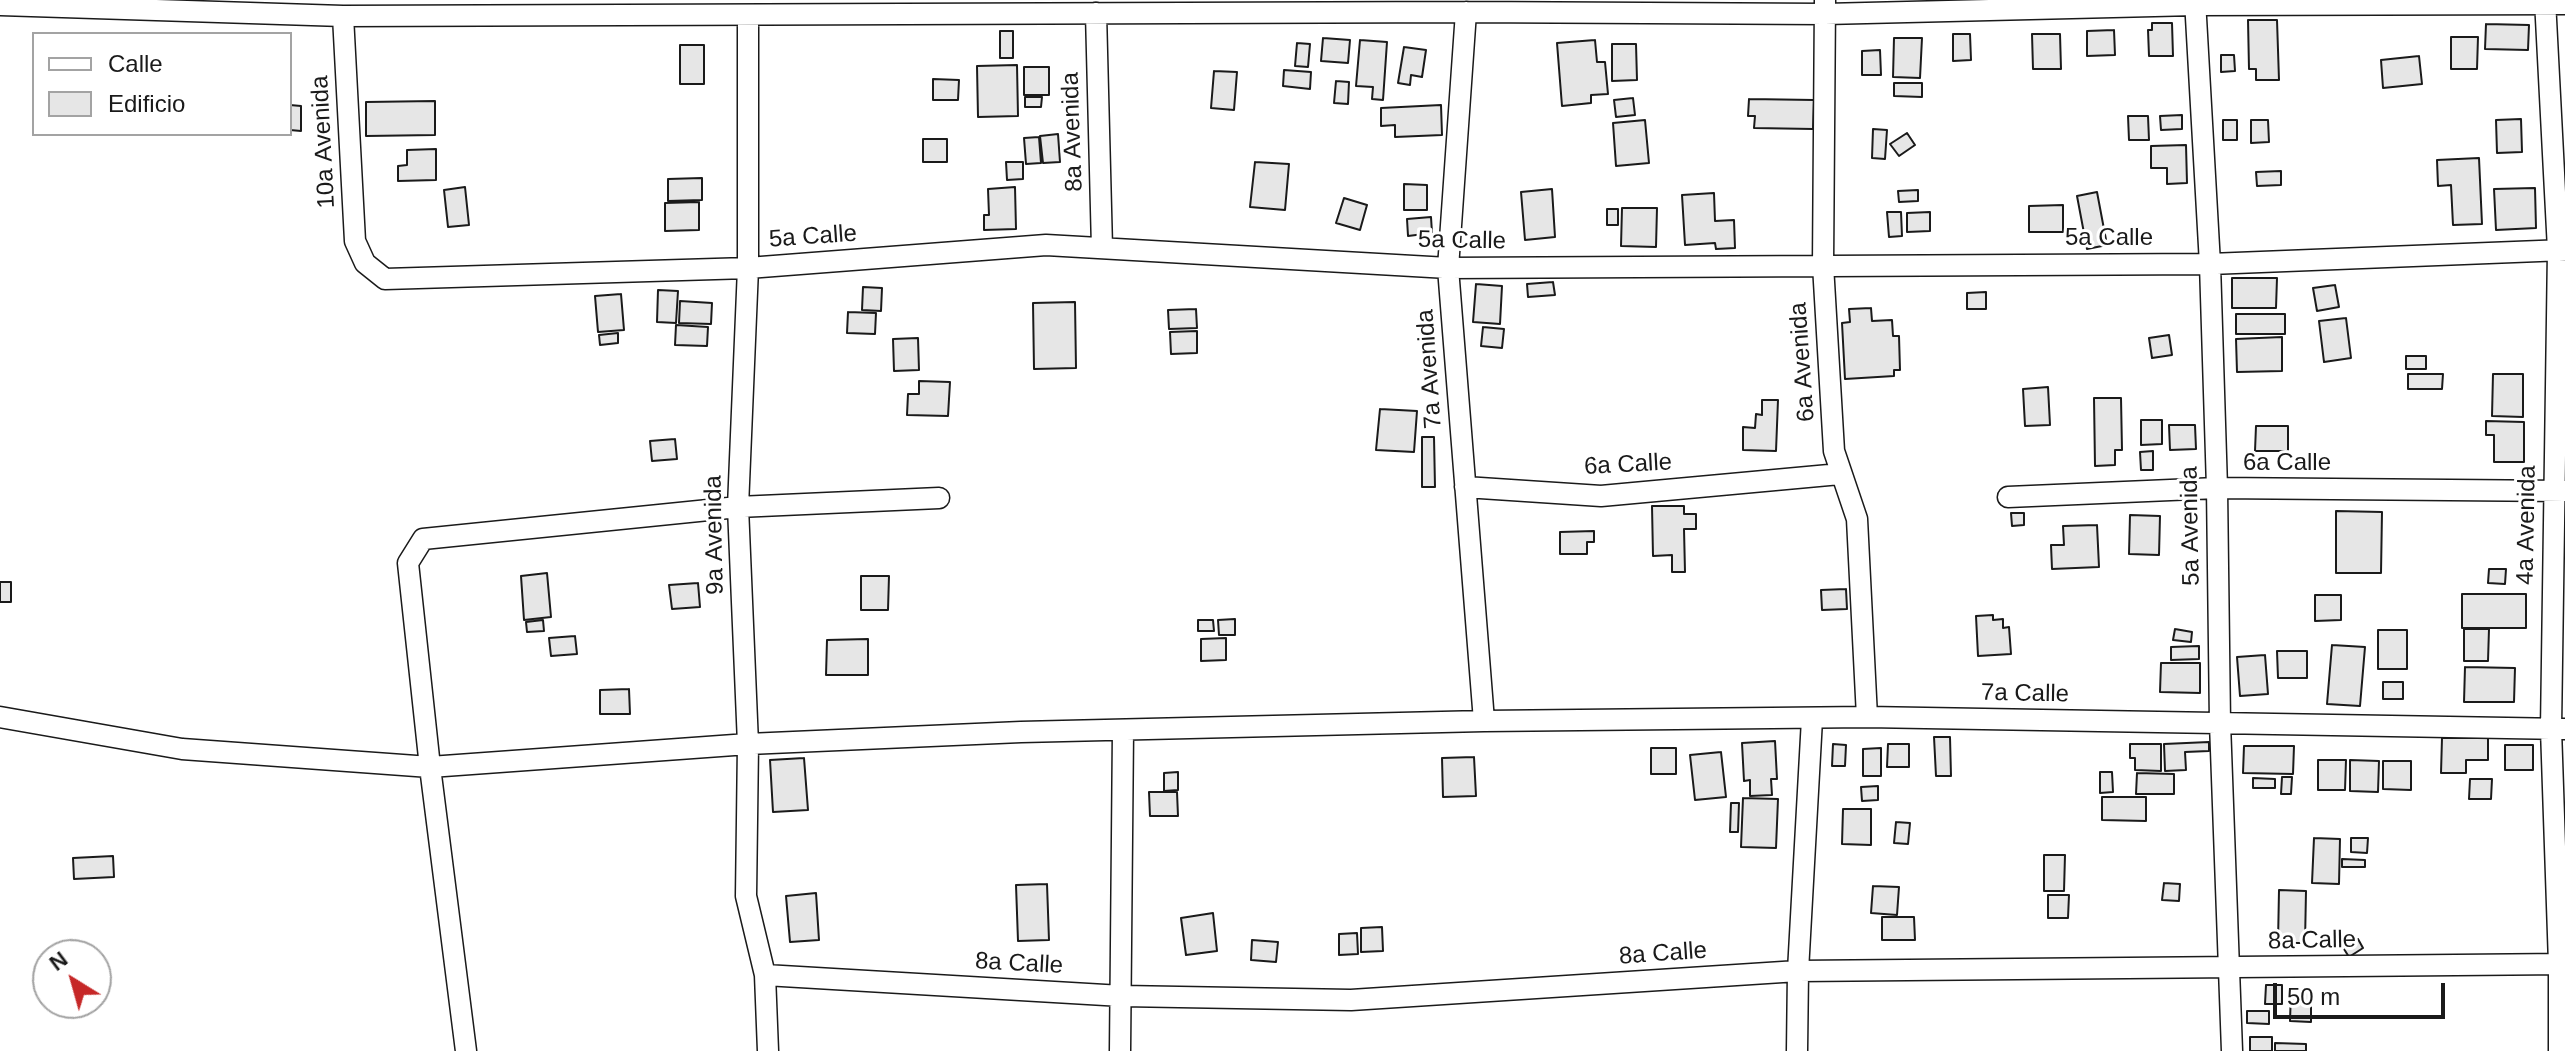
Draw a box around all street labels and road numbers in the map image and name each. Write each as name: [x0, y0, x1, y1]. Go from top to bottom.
street label: 8a Avenida: [1057, 72, 1089, 192]
street label: 10a Avenida: [306, 75, 342, 209]
street label: 5a Calle: [768, 220, 858, 254]
street label: 5a Calle: [2065, 224, 2153, 252]
street label: 5a Calle: [1418, 226, 1506, 256]
street label: 6a Avenida: [1784, 301, 1822, 423]
street label: 7a Avenida: [1411, 308, 1449, 430]
street label: 6a Calle: [1583, 448, 1673, 482]
street label: 6a Calle: [2243, 449, 2331, 477]
street label: 4a Avenida: [2512, 465, 2542, 585]
street label: 5a Avenida: [2176, 466, 2206, 586]
street label: 9a Avenida: [700, 475, 730, 595]
street label: 7a Calle: [1981, 679, 2069, 709]
street label: 8a Calle: [2268, 926, 2356, 956]
street label: 8a Calle: [1618, 937, 1708, 971]
street label: 8a Calle: [974, 947, 1064, 981]

